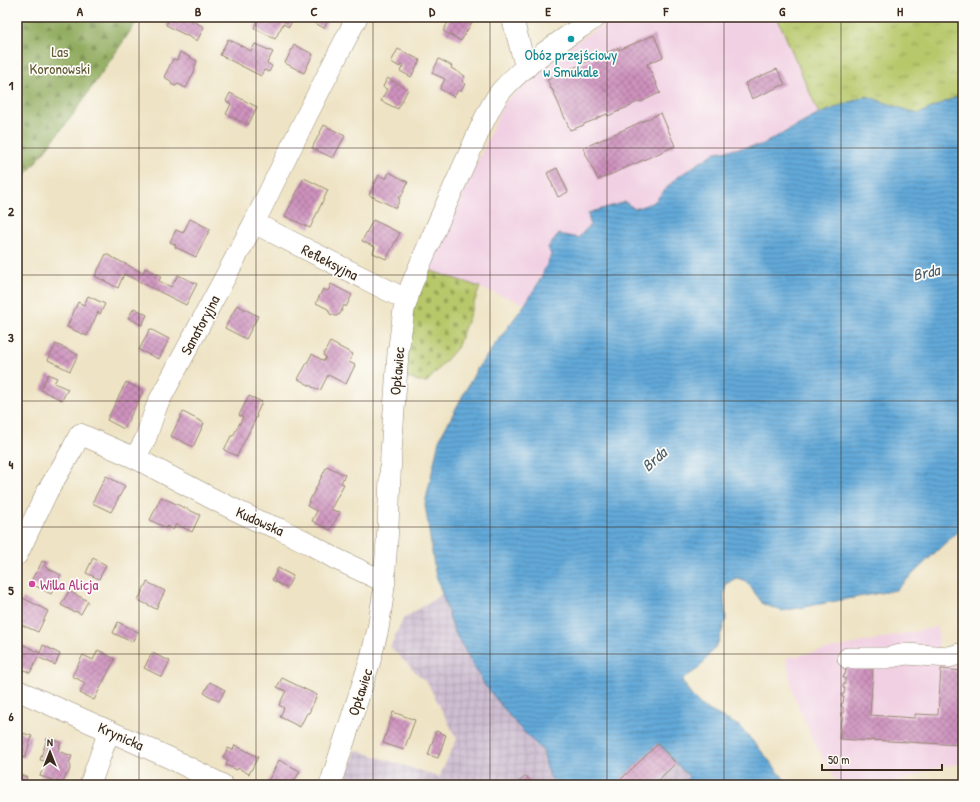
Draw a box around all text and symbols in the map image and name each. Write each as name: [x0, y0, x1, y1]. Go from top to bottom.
text: A: [77, 2, 84, 20]
text: B: [195, 2, 202, 20]
text: C: [310, 2, 318, 20]
text: D: [429, 2, 436, 20]
text: E: [545, 2, 551, 20]
text: F: [663, 2, 670, 20]
text: G: [779, 2, 786, 20]
text: H: [897, 2, 903, 20]
marker: Obóz przejściowy w Smukale: [566, 34, 576, 44]
park label: Las Koronowski: [30, 41, 90, 79]
place label: Obóz przejściowy w Smukale: [525, 44, 617, 82]
text: 1: [9, 76, 14, 94]
text: 2: [8, 202, 15, 220]
street label: Refleksyjna: [298, 239, 362, 285]
water label: Brda: [910, 258, 943, 286]
street label: Sanatoryjna: [175, 291, 225, 359]
text: 3: [8, 328, 14, 346]
street label: Opławiec: [384, 346, 410, 396]
water label: Brda: [637, 441, 673, 476]
text: 4: [9, 455, 14, 473]
street label: Kudowska: [233, 501, 287, 541]
place label: Willa Alicja: [40, 574, 98, 595]
marker: Willa Alicja: [27, 579, 37, 589]
text: 5: [8, 581, 14, 599]
street label: Opławiec: [343, 666, 378, 718]
text: 6: [8, 707, 14, 725]
street label: Krynicka: [95, 717, 147, 755]
north arrow: [30, 732, 70, 772]
text: N: [47, 735, 53, 749]
scale bar: [822, 746, 942, 772]
text: 50 m: [828, 751, 849, 768]

